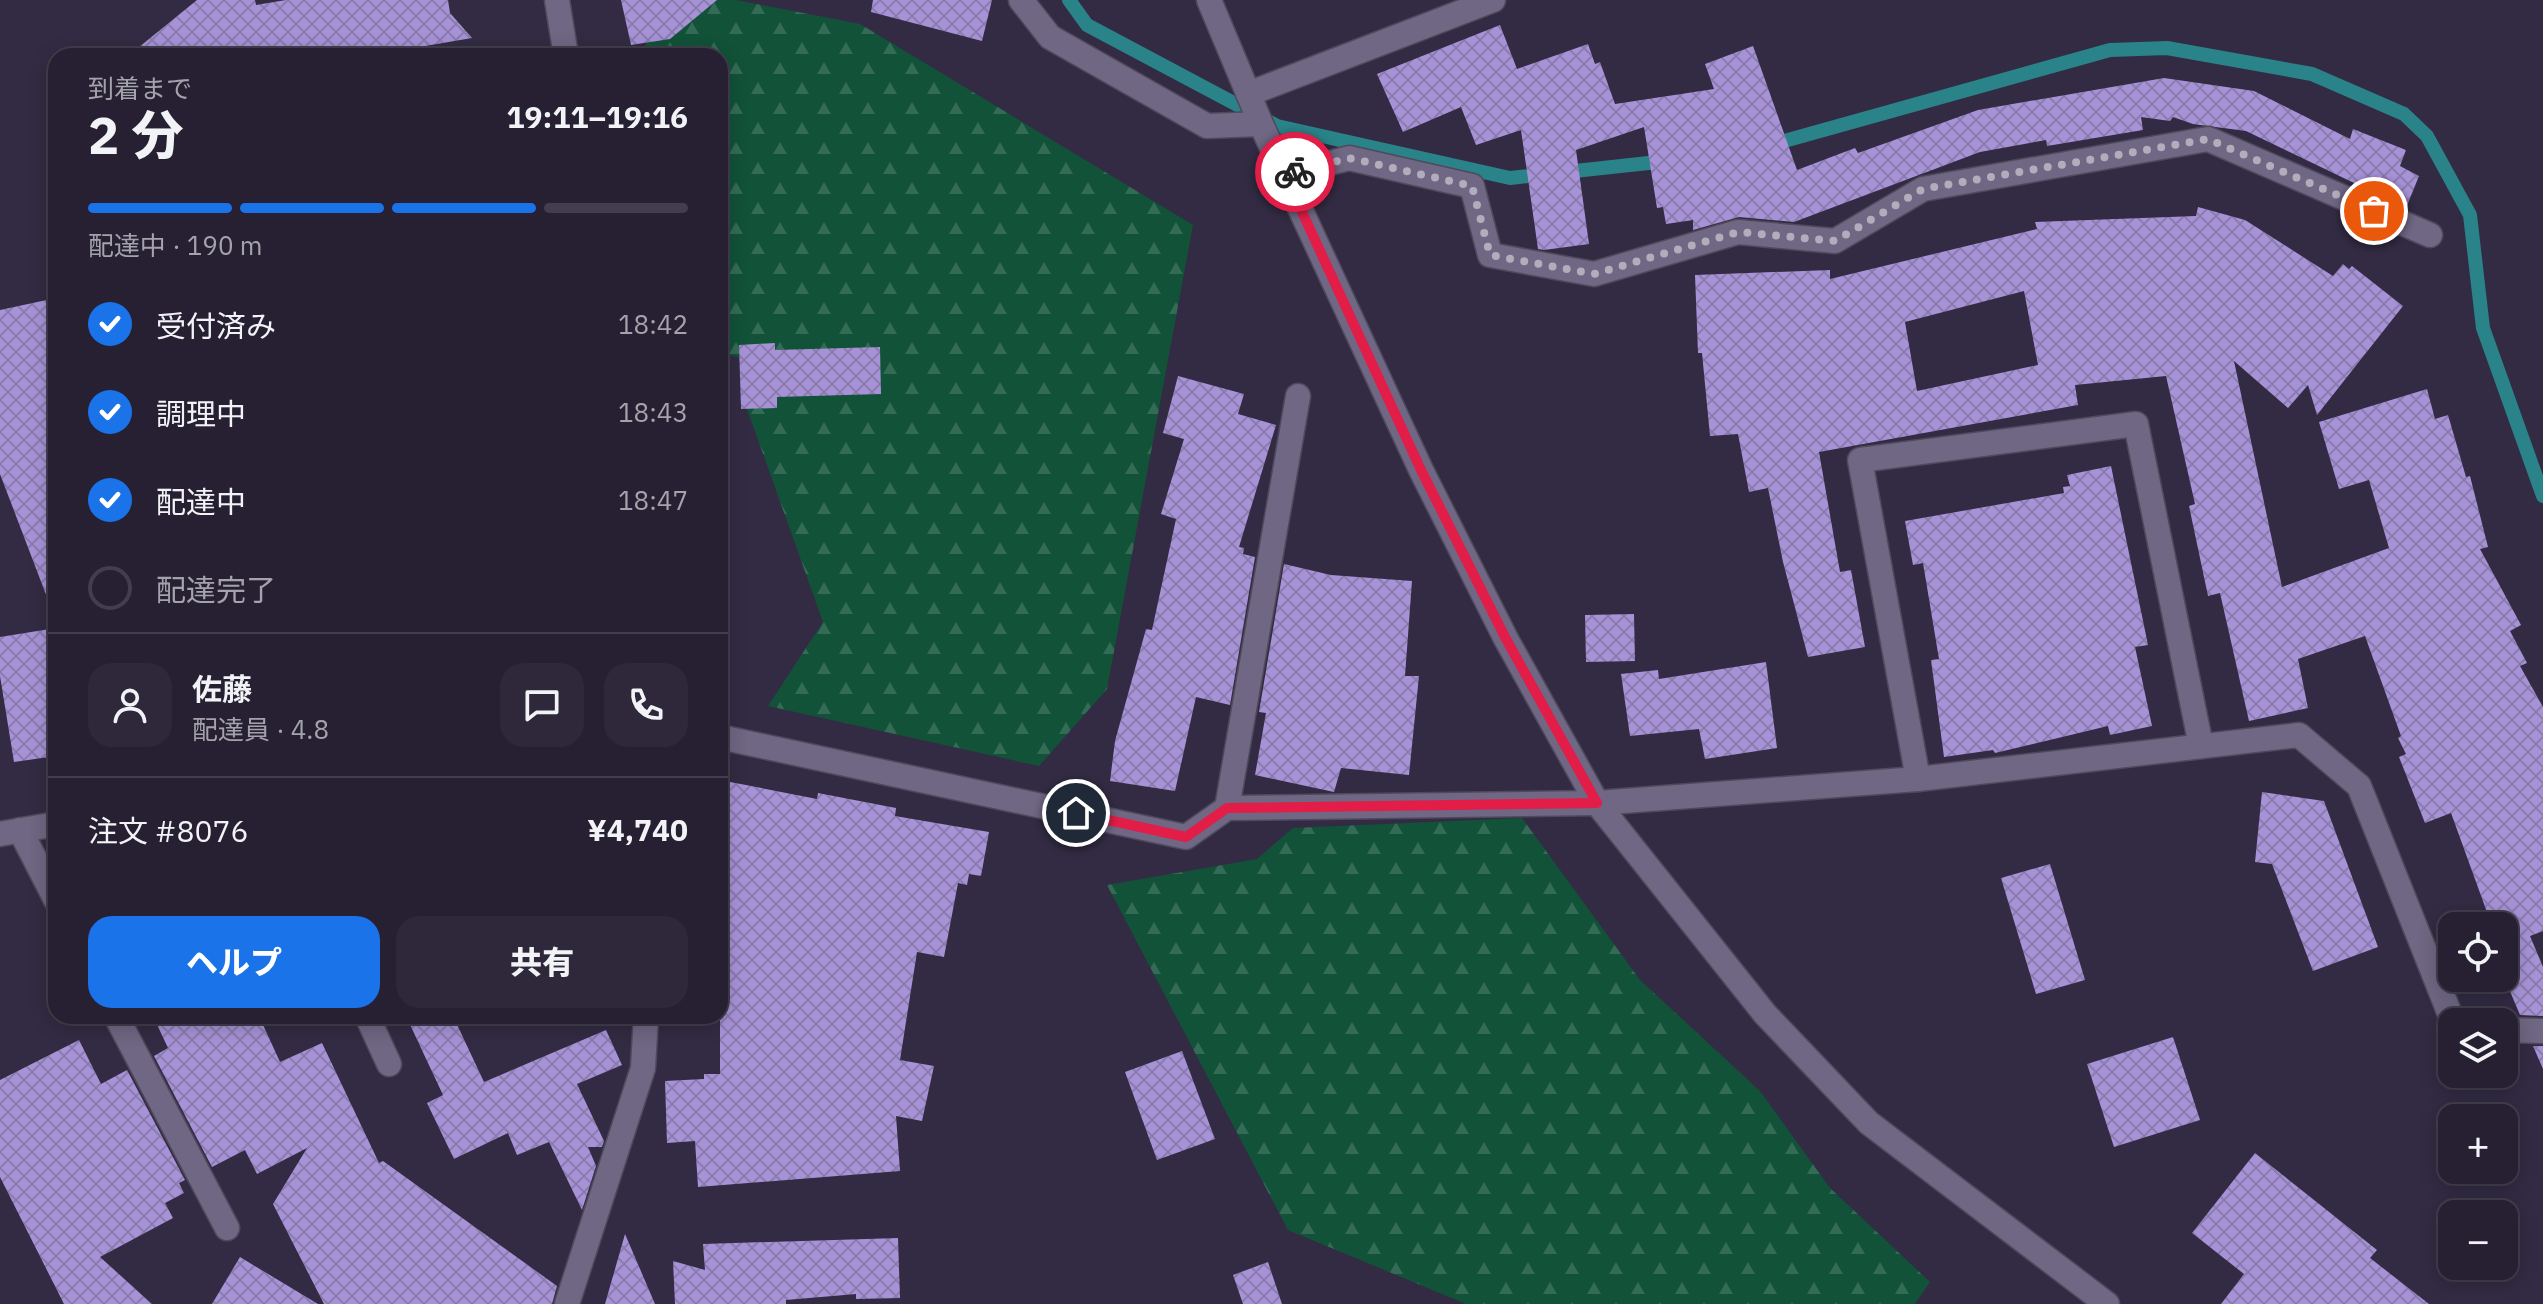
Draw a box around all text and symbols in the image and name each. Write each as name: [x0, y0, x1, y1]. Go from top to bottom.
text: 到着まで: [88, 71, 192, 105]
text: 19:11–19:16: [507, 97, 688, 136]
text: 2 分: [88, 101, 183, 168]
courier: [1255, 132, 1335, 212]
icon: bike: [1273, 150, 1317, 194]
pin: [2340, 177, 2408, 245]
icon: bag: [2352, 189, 2396, 233]
text: 配達中 · 190 m: [88, 228, 262, 262]
icon: check: [88, 302, 132, 346]
text: 受付済み: [156, 306, 276, 345]
text: 18:42: [618, 307, 688, 341]
icon: check: [88, 390, 132, 434]
text: 調理中: [156, 394, 246, 433]
text: 18:43: [618, 395, 688, 429]
icon: check: [88, 478, 132, 522]
text: 配達中: [156, 482, 246, 521]
text: 18:47: [618, 483, 688, 517]
text: 配達完了: [156, 570, 276, 609]
button: person: [88, 663, 172, 747]
button: chat: [500, 663, 584, 747]
button: phone: [604, 663, 688, 747]
text: 佐藤: [192, 669, 252, 708]
text: 配達員 · 4.8: [192, 712, 329, 746]
pin: [1042, 779, 1110, 847]
icon: home: [1054, 791, 1098, 835]
text: ¥4,740: [587, 810, 688, 849]
text: 注文 #8076: [88, 811, 248, 850]
map controls: [2438, 912, 2518, 1280]
button: locate: [2438, 912, 2518, 992]
button: ヘルプ: [88, 916, 380, 1008]
button: 共有: [396, 916, 688, 1008]
button: layers: [2438, 1008, 2518, 1088]
button: +: [2438, 1104, 2518, 1184]
button: −: [2438, 1200, 2518, 1280]

